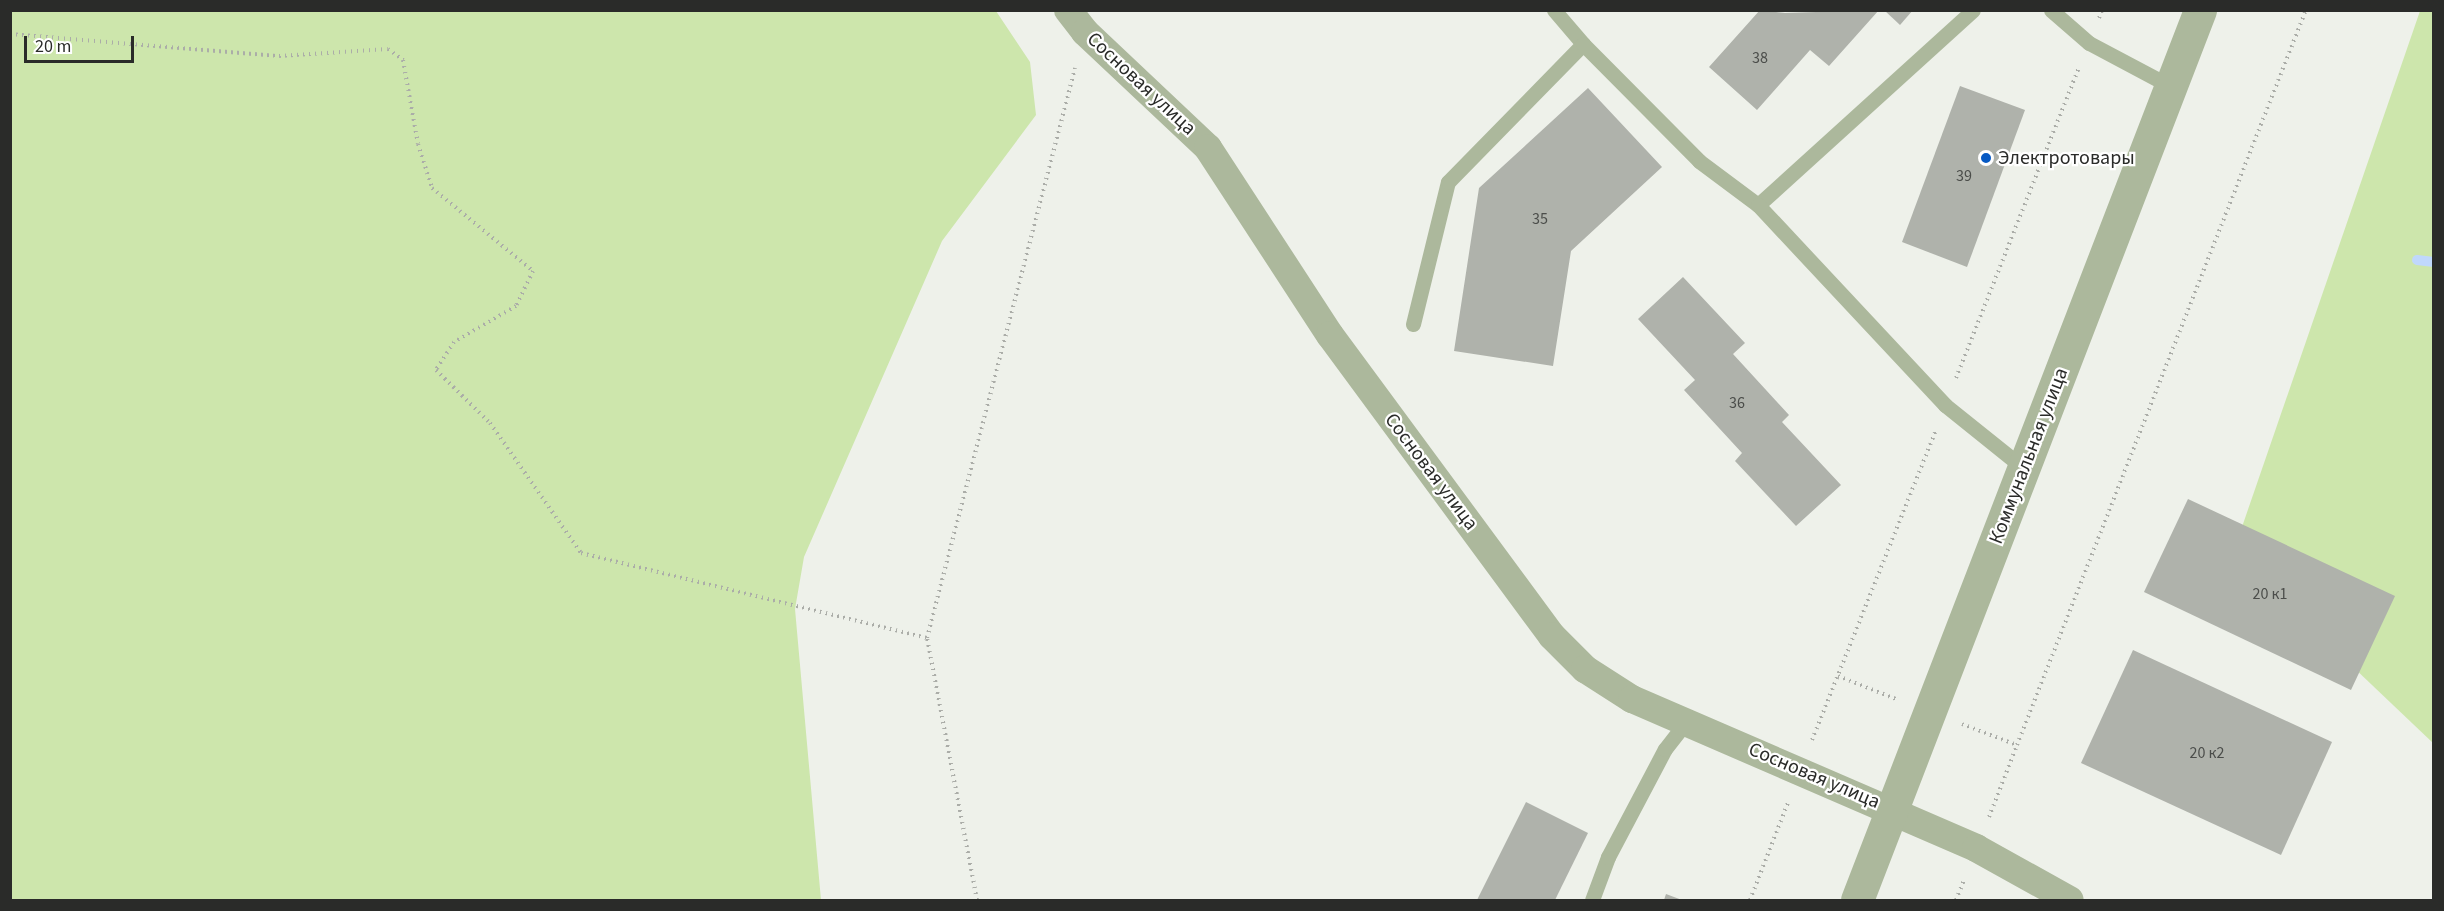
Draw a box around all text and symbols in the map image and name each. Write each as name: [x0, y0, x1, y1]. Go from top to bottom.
scale bar: [27, 24, 136, 62]
street label: Сосновая улица: [1081, 27, 1201, 141]
text: 20 m: [35, 34, 71, 59]
house number: 38: [1752, 48, 1768, 68]
place label: Электротовары: [1998, 146, 2135, 170]
marker: Электротовары: [1979, 151, 1993, 165]
house number: 39: [1956, 166, 1972, 186]
house number: 35: [1532, 209, 1548, 229]
street label: Коммунальная улица: [1984, 365, 2074, 547]
house number: 36: [1729, 393, 1745, 413]
street label: Сосновая улица: [1379, 409, 1483, 535]
house number: 20 к1: [2253, 584, 2287, 604]
street label: Сосновая улица: [1745, 738, 1883, 814]
house number: 20 к2: [2190, 743, 2224, 763]

